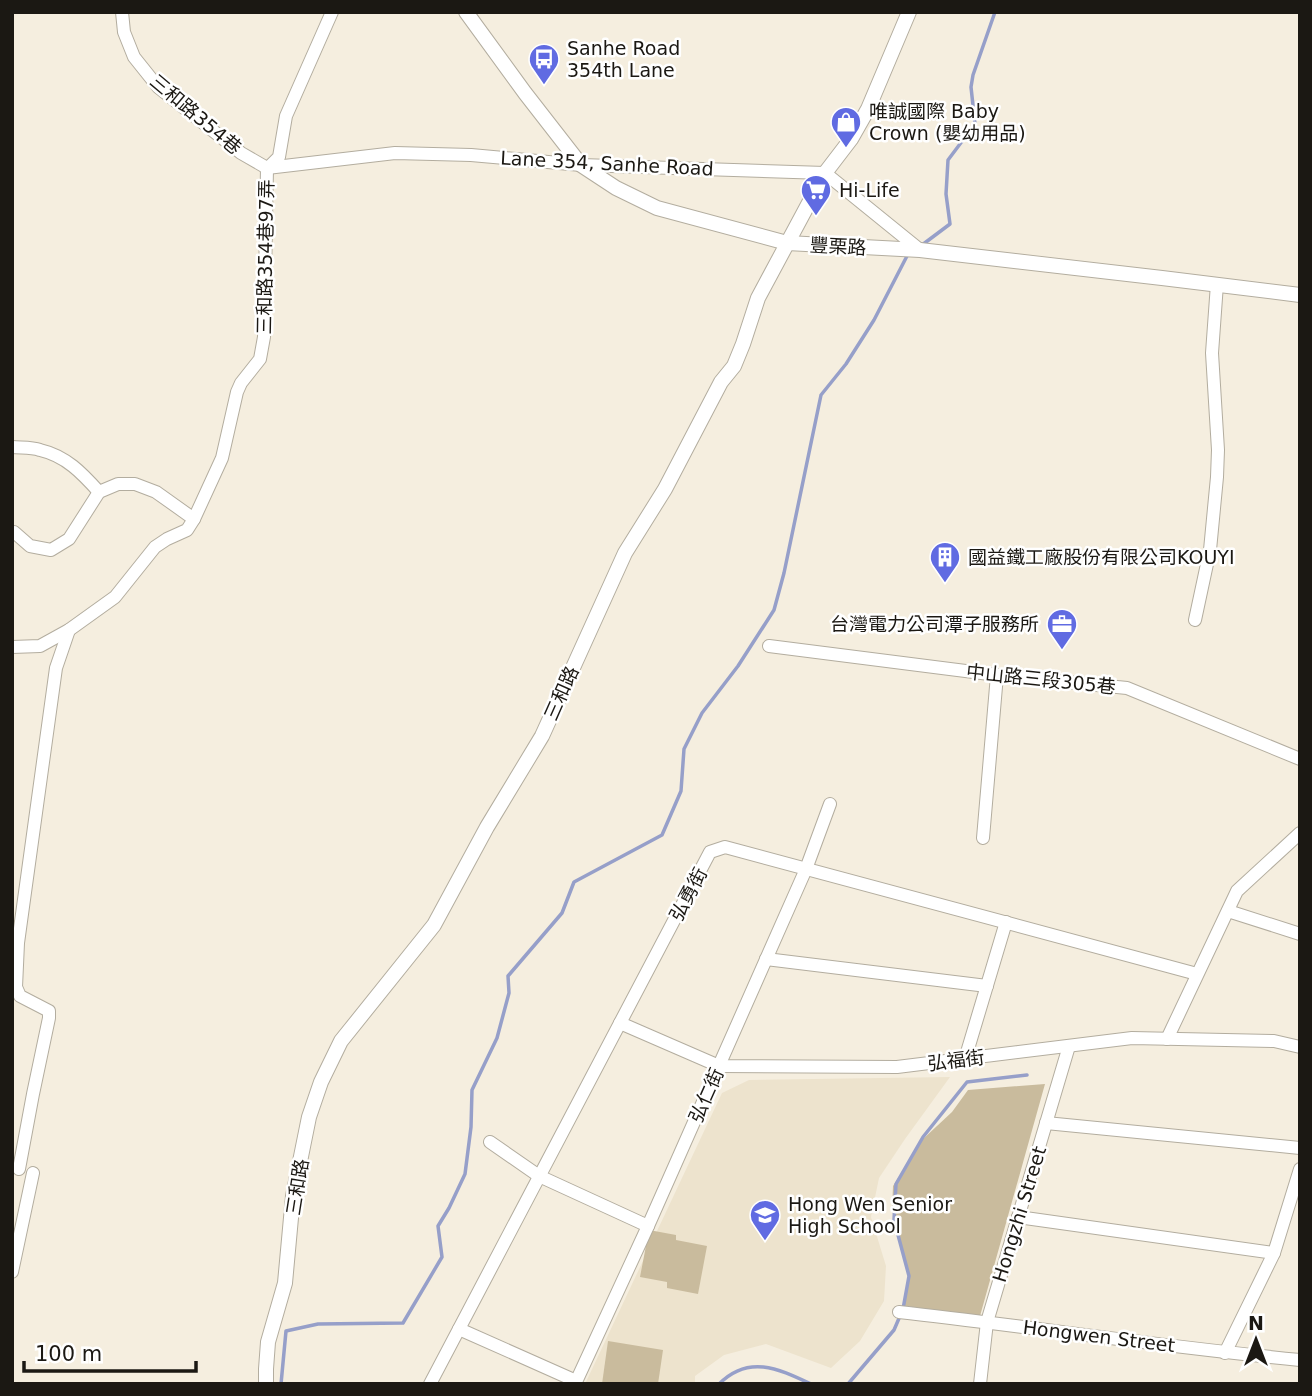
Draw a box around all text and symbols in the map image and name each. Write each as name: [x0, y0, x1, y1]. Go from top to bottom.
place label: Sanhe Road 354th Lane: [567, 37, 680, 81]
bus stop icon: Sanhe Road 354th Lane: [527, 42, 561, 86]
street label: 三和路354巷: [146, 69, 246, 159]
place label: 唯誠國際 Baby Crown (嬰幼用品): [869, 100, 1026, 144]
shop icon: 唯誠國際 Baby Crown (嬰幼用品): [829, 105, 863, 149]
street label: Lane 354, Sanhe Road: [500, 146, 714, 180]
supermarket icon: Hi-Life: [799, 173, 833, 217]
street label: 三和路354巷97弄: [253, 179, 277, 335]
place label: Hi-Life: [839, 179, 900, 201]
street label: 豐栗路: [809, 234, 867, 258]
building icon: 國益鐵工廠股份有限公司KOUYI: [928, 540, 962, 584]
place label: 國益鐵工廠股份有限公司KOUYI: [968, 546, 1235, 568]
office icon: 台灣電力公司潭子服務所: [1045, 607, 1079, 651]
place label: 台灣電力公司潭子服務所: [830, 613, 1039, 635]
street label: 中山路三段305巷: [965, 660, 1117, 698]
street label: 三和路: [539, 662, 583, 724]
street label: 弘勇街: [665, 864, 711, 924]
street label: 弘福街: [926, 1046, 986, 1074]
street label: 弘仁街: [684, 1064, 728, 1126]
street label: Hongzhi Street: [988, 1143, 1050, 1285]
street label: 三和路: [282, 1157, 312, 1217]
place label: Hong Wen Senior High School: [788, 1193, 952, 1237]
school or university icon: Hong Wen Senior High School: [748, 1198, 782, 1242]
north arrow: [1221, 1305, 1291, 1375]
text: N: [1248, 1312, 1264, 1334]
street label: Hongwen Street: [1022, 1316, 1176, 1356]
scale bar: [24, 1330, 196, 1374]
text: 100 m: [35, 1342, 102, 1366]

